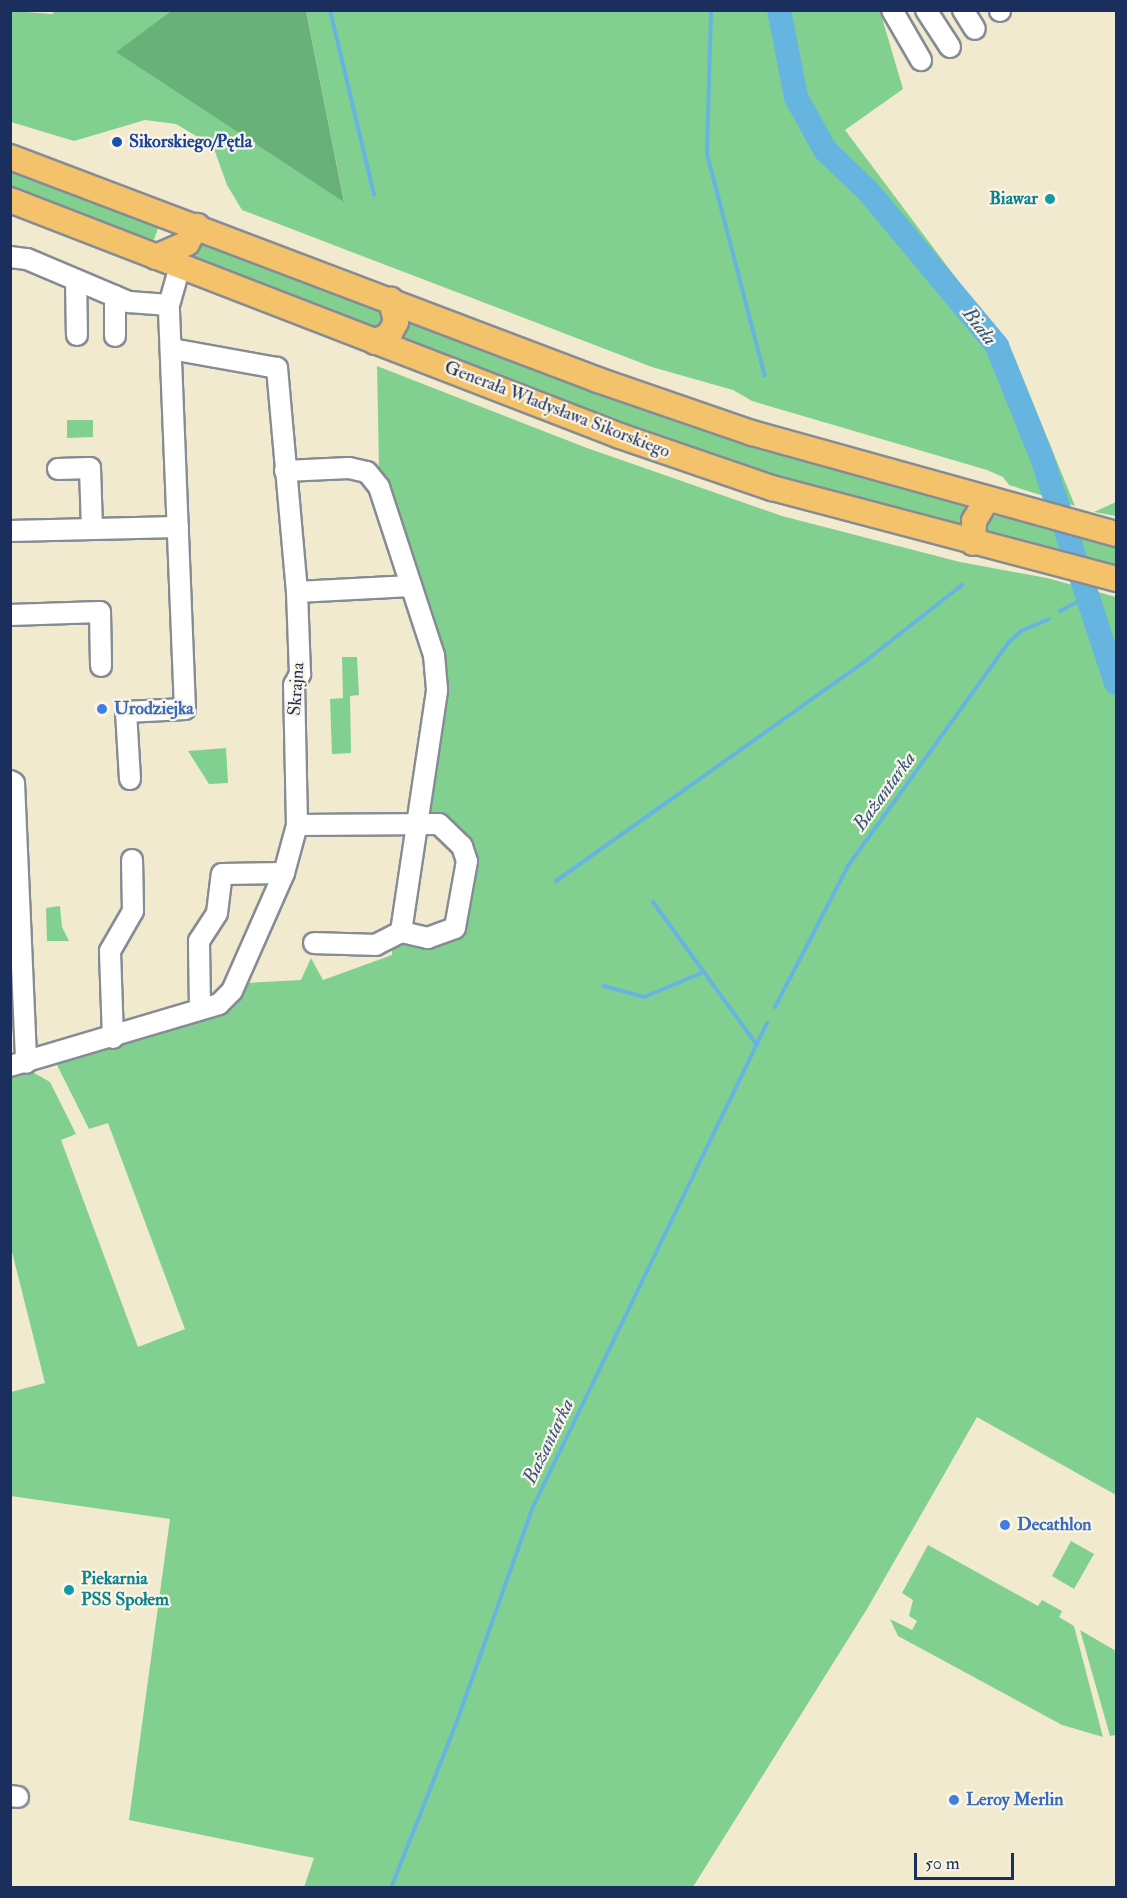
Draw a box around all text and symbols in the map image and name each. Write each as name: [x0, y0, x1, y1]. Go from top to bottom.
place label: Sikorskiego/Pętla: [129, 131, 252, 153]
marker: Sikorskiego/Pętla: [110, 135, 124, 149]
place label: Biawar: [989, 188, 1038, 210]
marker: Biawar: [1043, 192, 1057, 206]
water label: Biała: [958, 302, 1002, 350]
street label: Generała Władysława Sikorskiego: [441, 357, 673, 463]
street label: Skrajna: [284, 662, 310, 716]
place label: Urodziejka: [114, 698, 194, 720]
marker: Urodziejka: [95, 702, 109, 716]
water label: Bażantarka: [847, 747, 921, 835]
water label: Bażantarka: [517, 1395, 579, 1487]
place label: Decathlon: [1017, 1514, 1092, 1536]
marker: Decathlon: [998, 1518, 1012, 1532]
place label: Piekarnia PSS Społem: [81, 1569, 169, 1612]
marker: Piekarnia PSS Społem: [62, 1583, 76, 1597]
place label: Leroy Merlin: [966, 1789, 1063, 1811]
marker: Leroy Merlin: [947, 1793, 961, 1807]
scale bar: [917, 1841, 1018, 1879]
text: 50 m: [925, 1852, 960, 1875]

